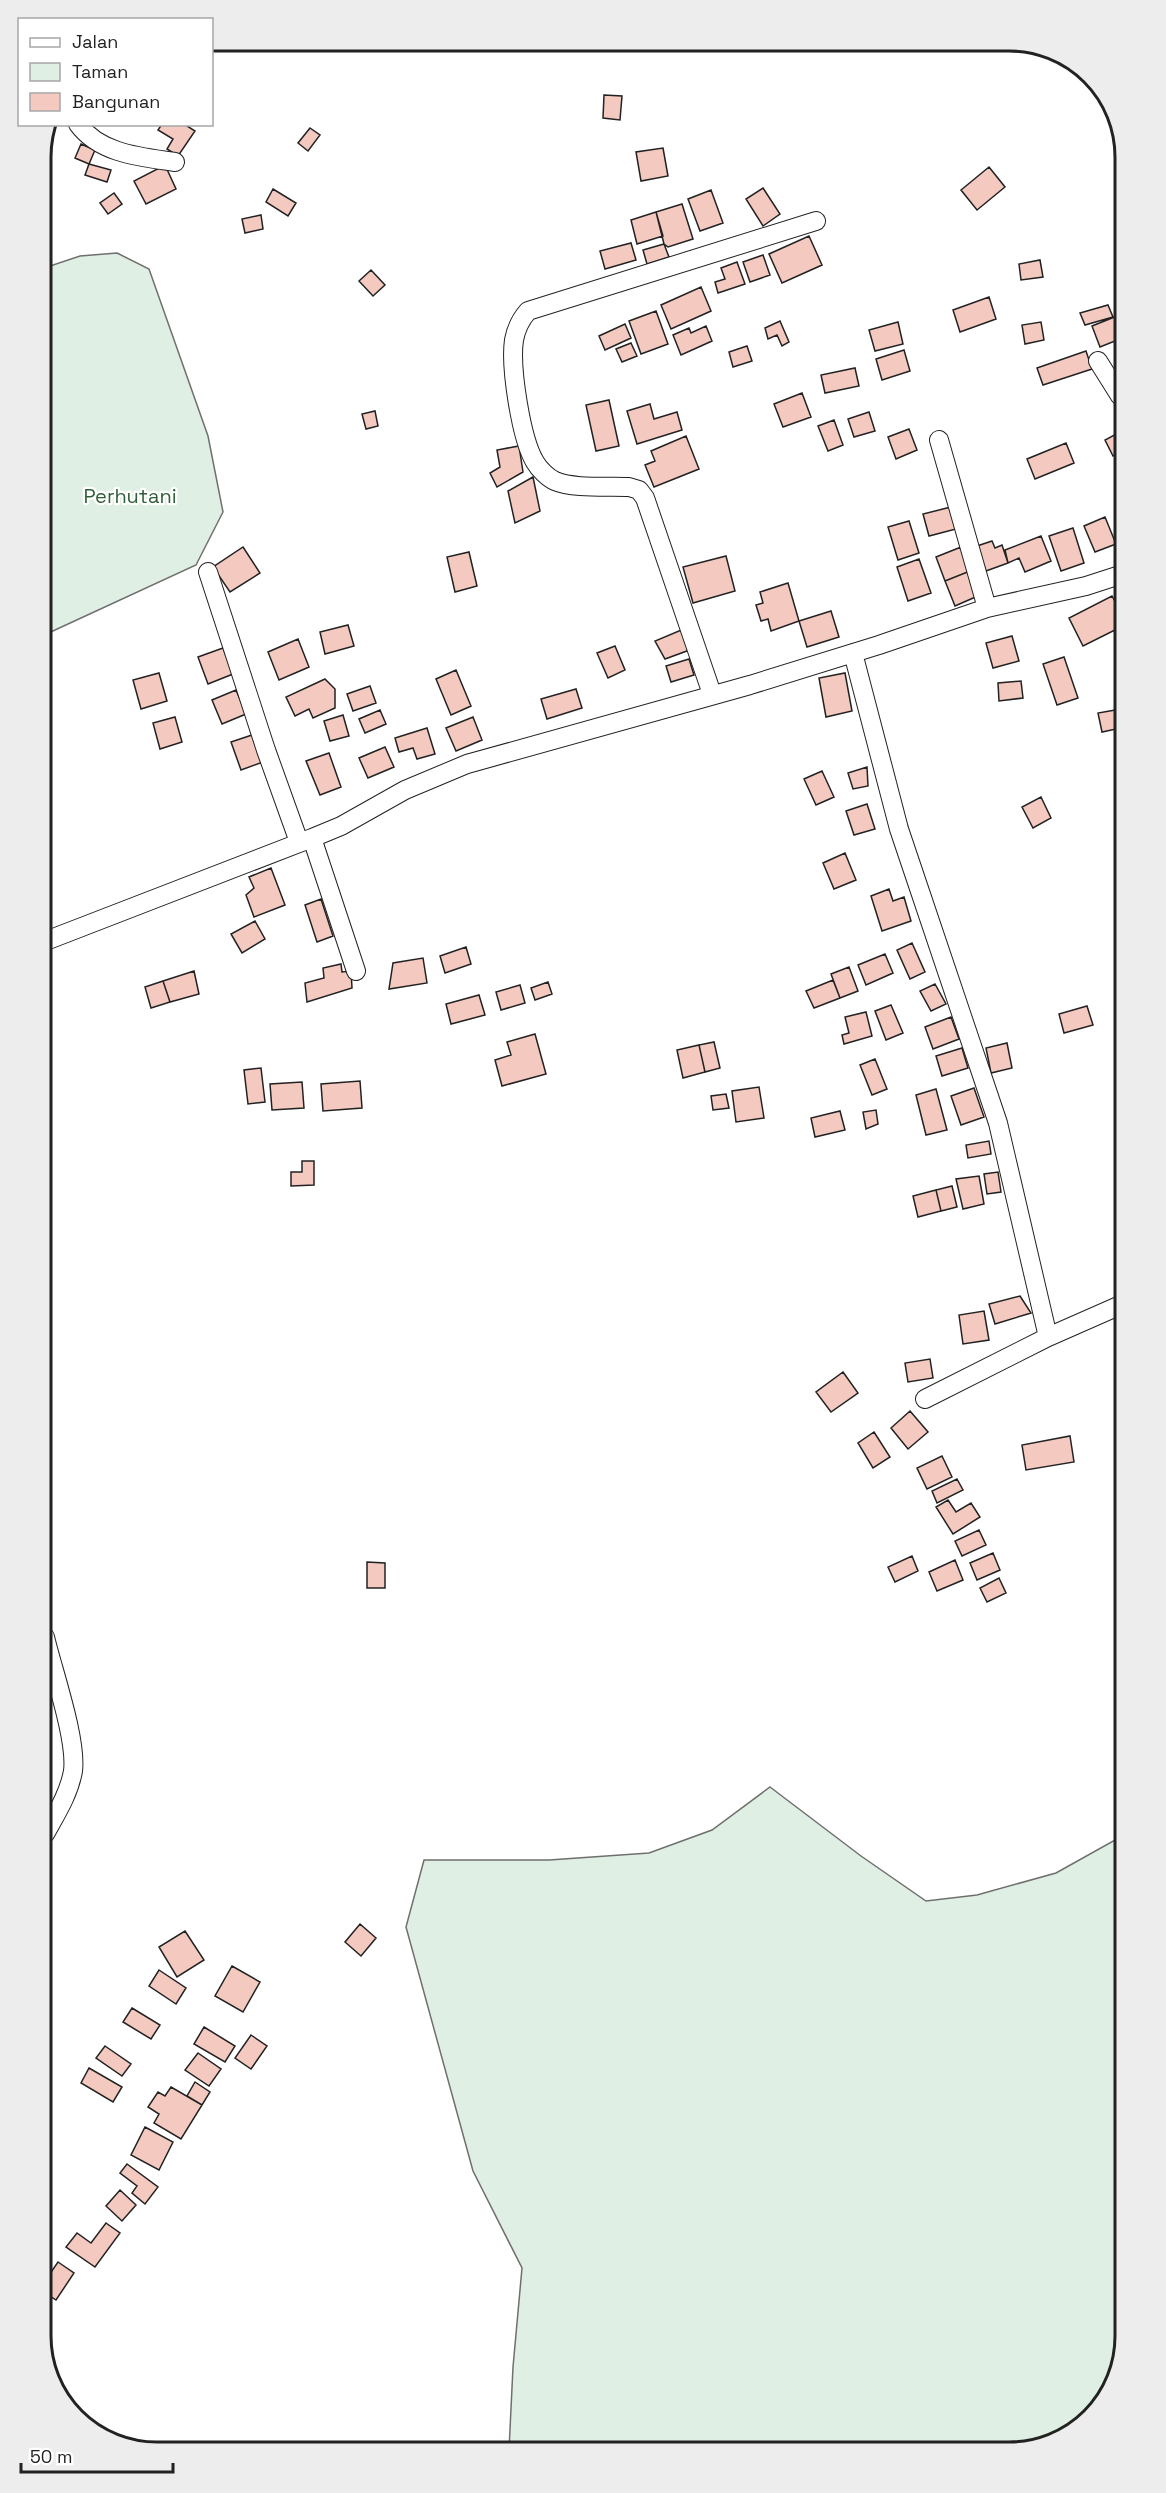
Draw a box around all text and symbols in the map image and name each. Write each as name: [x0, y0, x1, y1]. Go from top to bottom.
legend: [18, 18, 213, 126]
text: Jalan: [72, 30, 118, 53]
text: Taman: [72, 60, 128, 83]
text: Bangunan: [72, 90, 160, 113]
park label: Perhutani: [83, 483, 177, 509]
scale bar: [21, 2436, 172, 2474]
text: 50 m: [30, 2445, 72, 2468]

